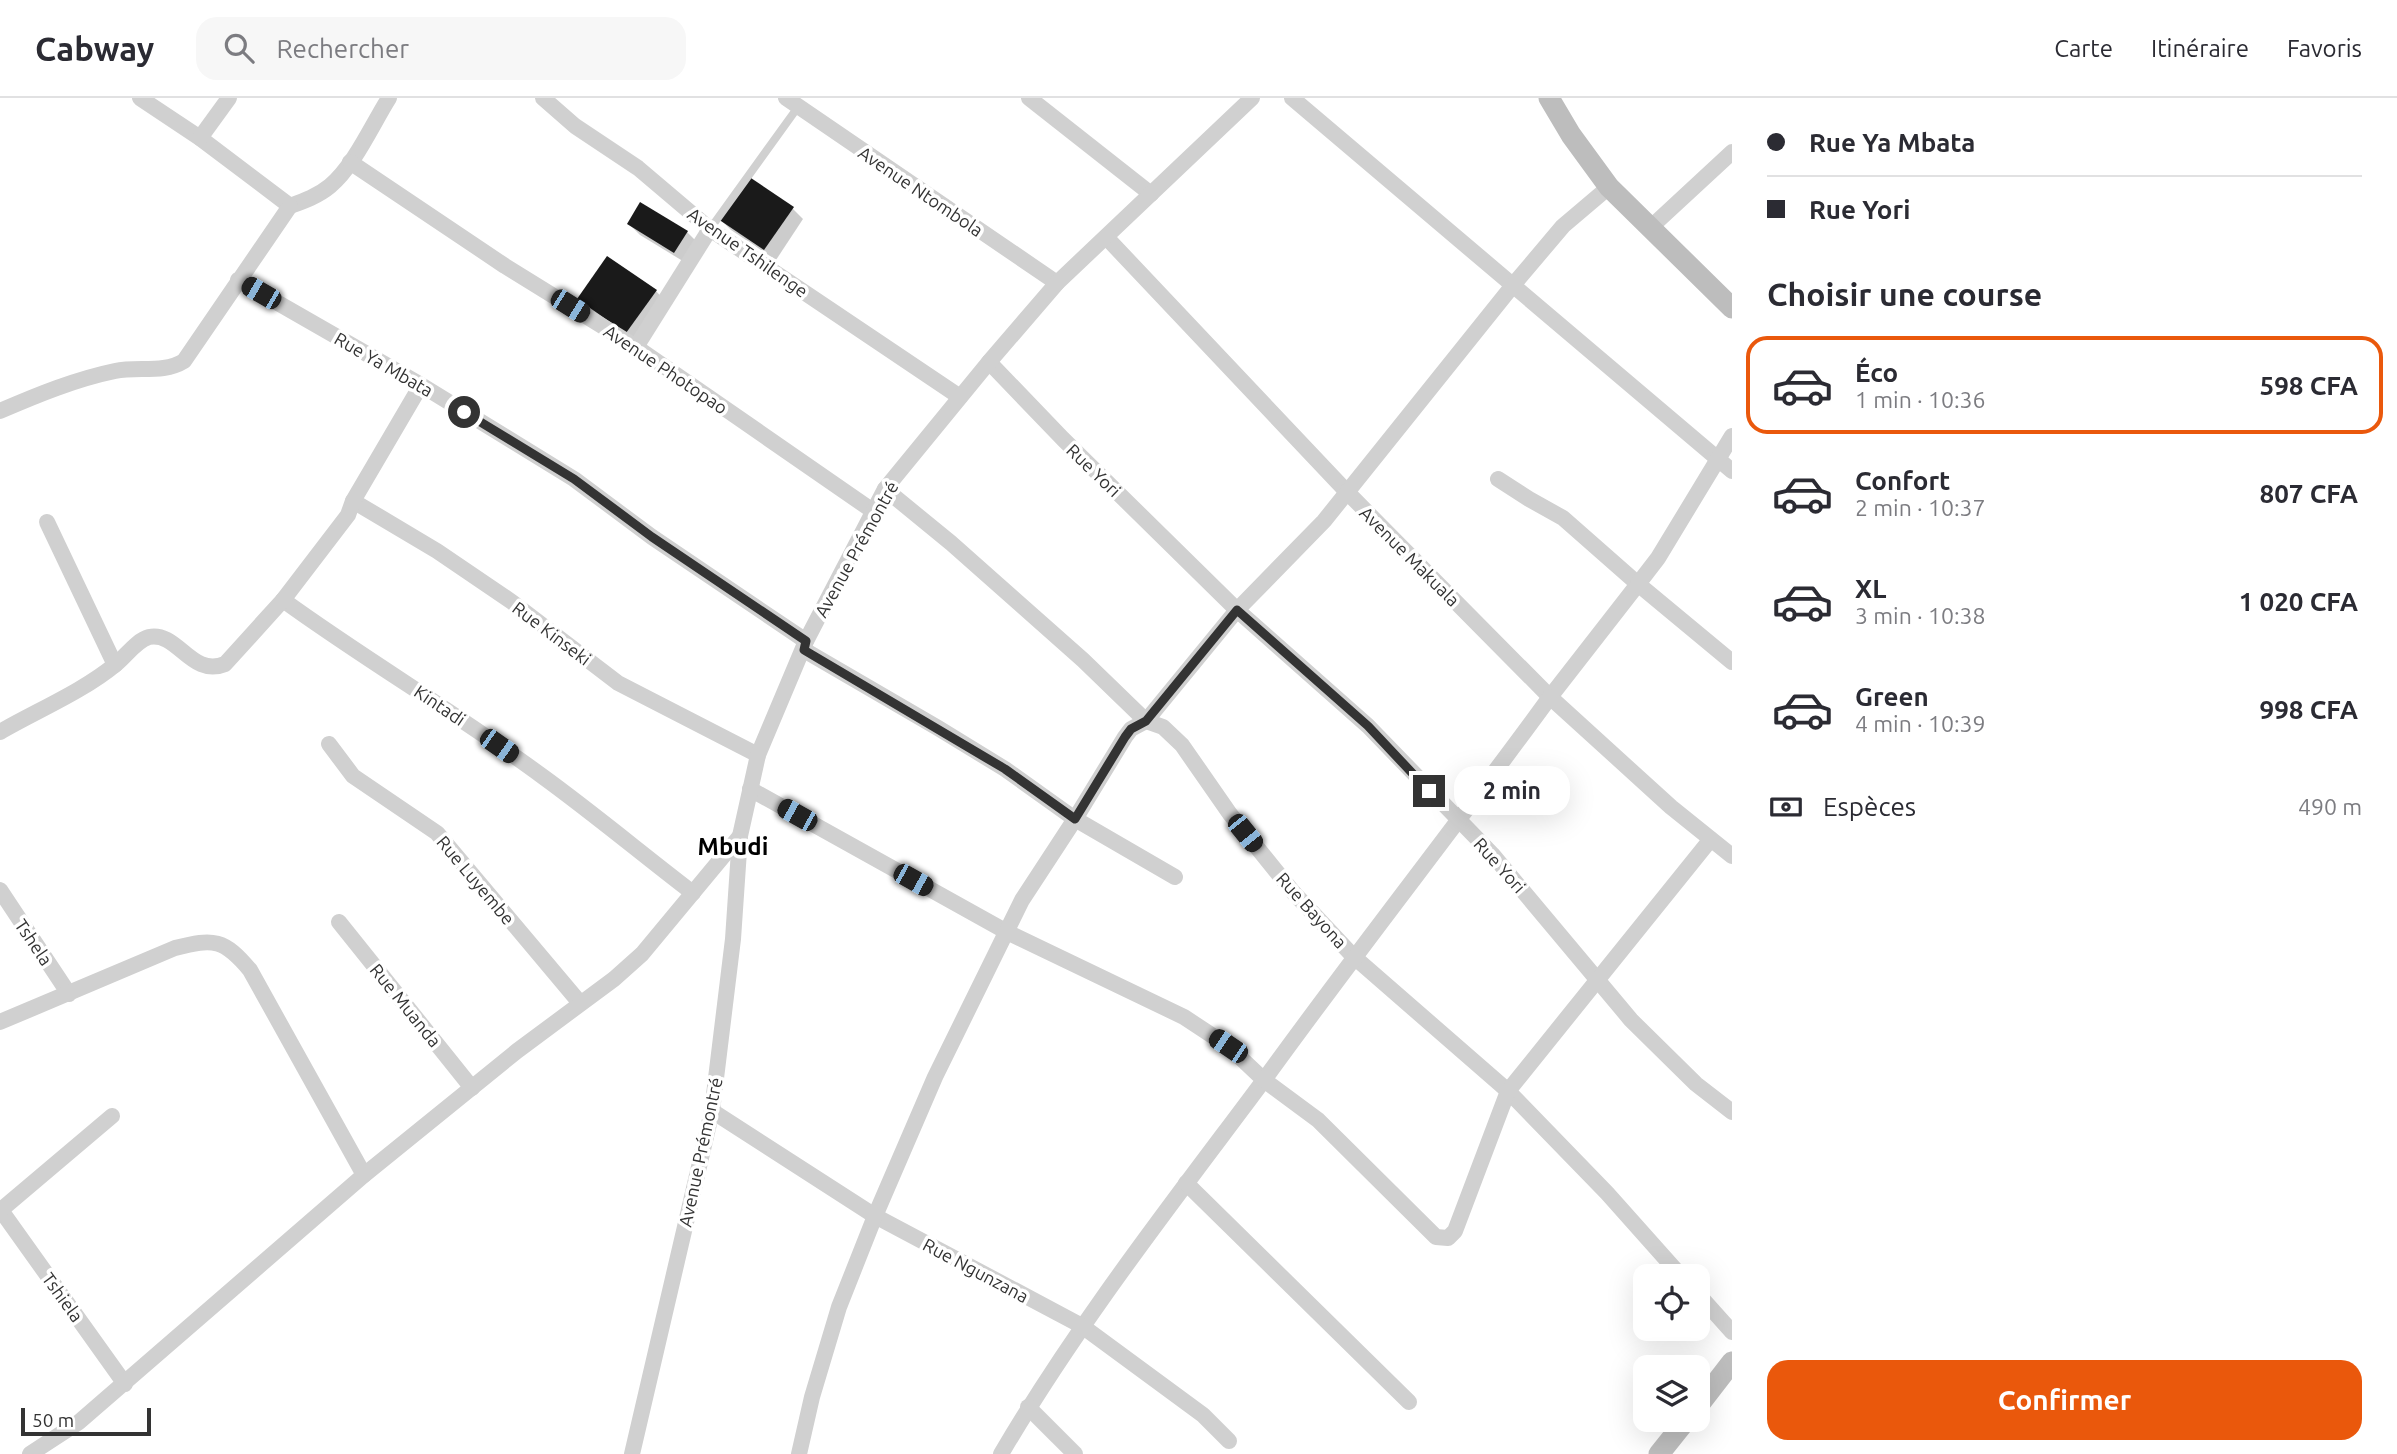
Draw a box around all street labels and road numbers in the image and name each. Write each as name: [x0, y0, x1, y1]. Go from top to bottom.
street label: Avenue Ntombola: [855, 142, 987, 240]
street label: Avenue Tshilenge: [684, 203, 812, 301]
street label: Avenue Photopao: [601, 320, 731, 418]
street label: Rue Ya Mbata: [331, 328, 437, 400]
street label: Rue Yori: [1063, 440, 1125, 500]
street label: Avenue Prémontré: [810, 477, 902, 621]
street label: Avenue Makuala: [1356, 502, 1464, 610]
street label: Rue Kinseki: [509, 597, 595, 669]
street label: Kintadi: [411, 681, 469, 729]
street label: Rue Luyembe: [433, 832, 519, 928]
street label: Rue Yori: [1470, 833, 1530, 897]
street label: Rue Bayona: [1273, 868, 1351, 952]
street label: Tshela: [11, 915, 57, 969]
street label: Rue Muanda: [367, 960, 445, 1050]
street label: Avenue Prémontré: [674, 1075, 726, 1229]
street label: Rue Ngunzana: [920, 1234, 1032, 1306]
street label: Tshiela: [39, 1269, 87, 1325]

